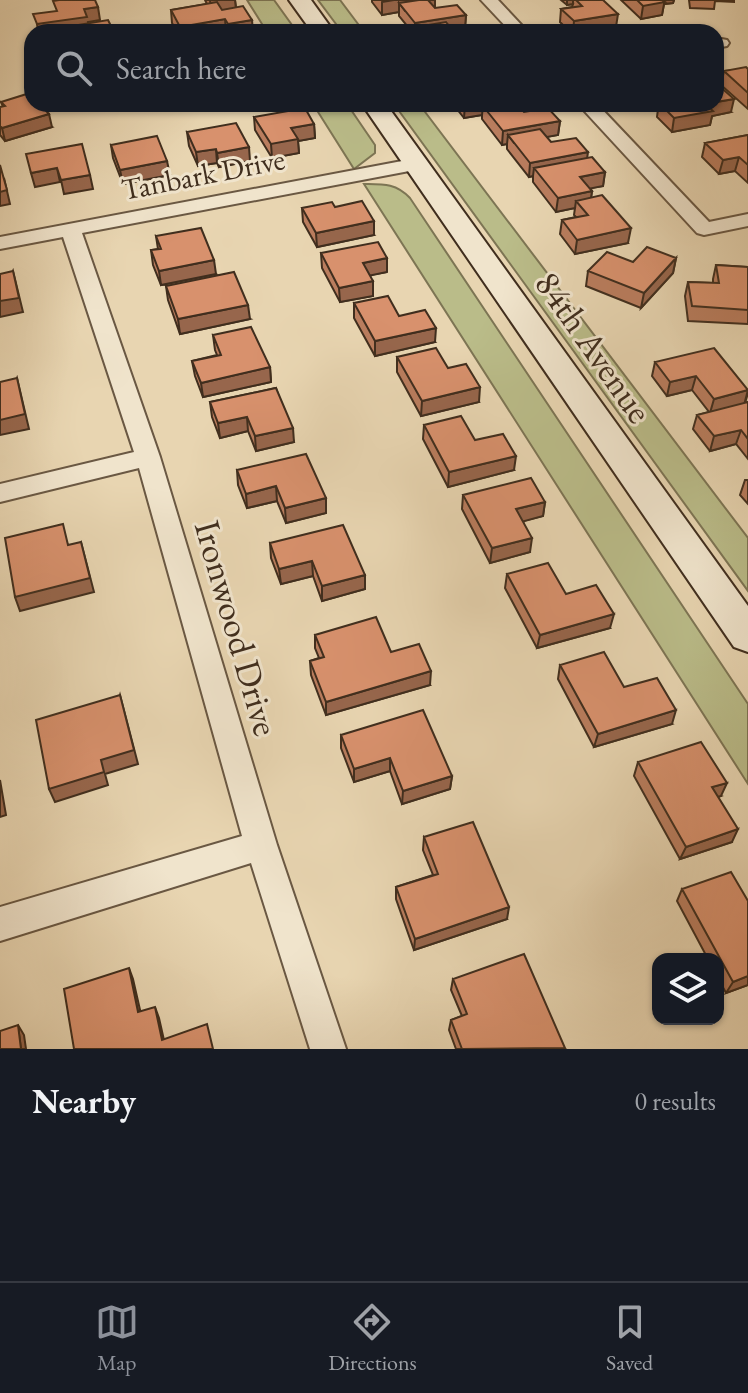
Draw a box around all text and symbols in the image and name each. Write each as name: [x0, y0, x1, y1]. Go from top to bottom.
search box: [24, 24, 724, 112]
icon: search: [52, 46, 96, 90]
text: Search here: [116, 49, 246, 88]
street label: Tanbark Drive: [118, 139, 288, 209]
street label: 84th Avenue: [525, 262, 663, 432]
street label: Ironwood Drive: [184, 515, 290, 741]
map controls: [652, 953, 724, 1025]
button: layers: [652, 953, 724, 1025]
text: Nearby: [32, 1079, 136, 1123]
text: 0 results: [635, 1084, 716, 1118]
tab: Map: [95, 1300, 139, 1377]
tab: Directions: [328, 1300, 417, 1377]
tab: Saved: [606, 1300, 653, 1377]

